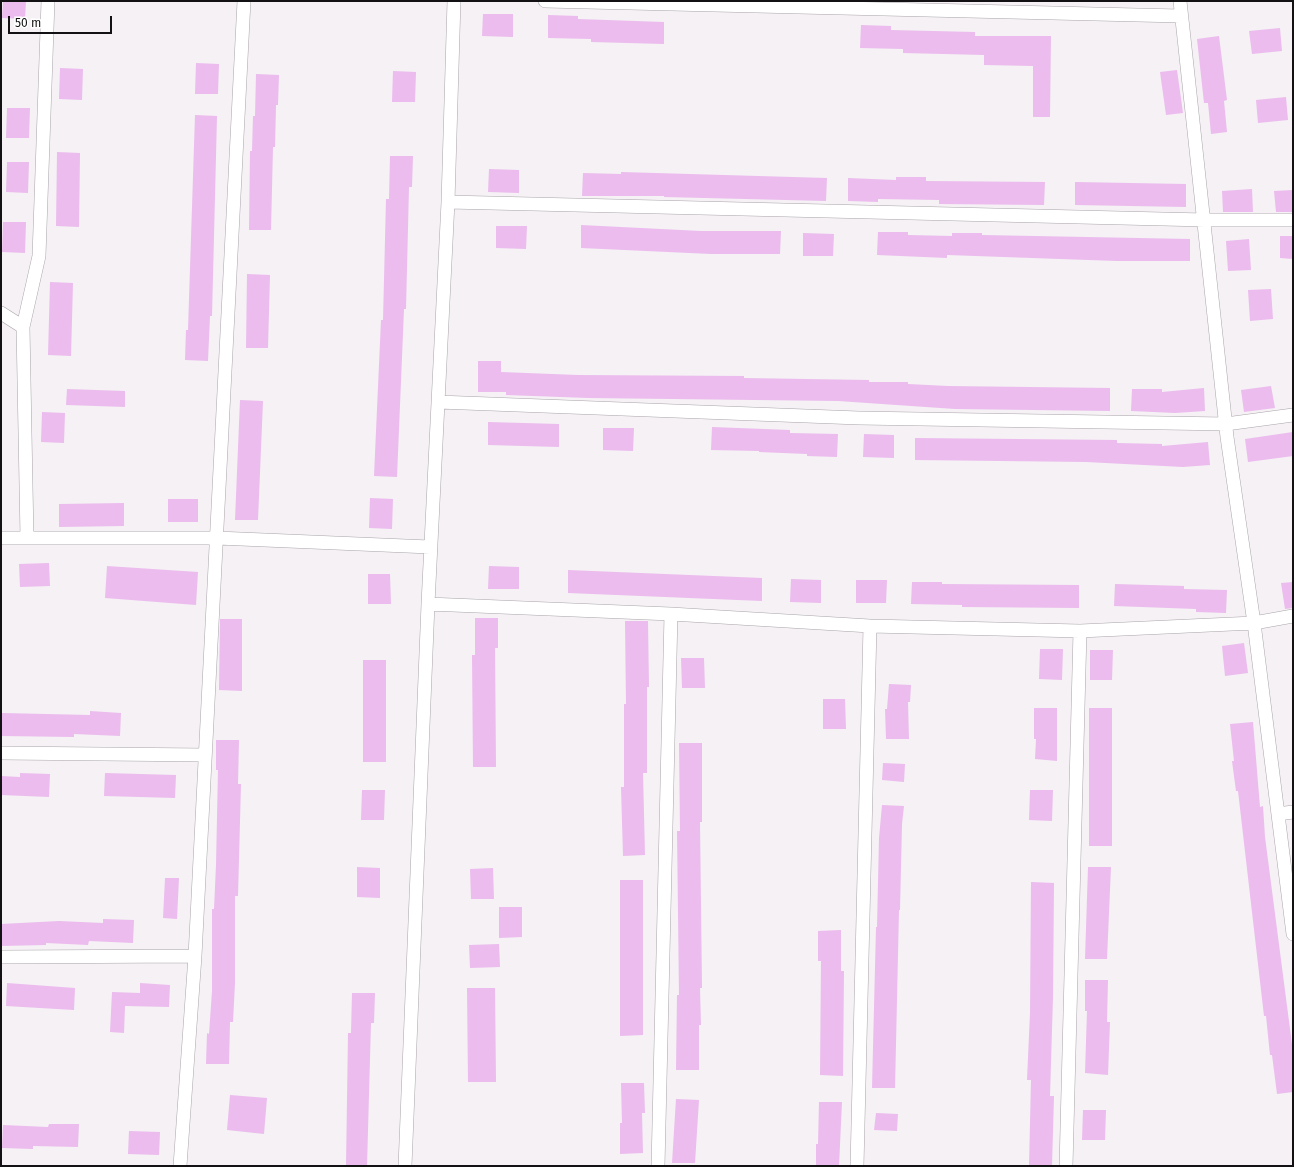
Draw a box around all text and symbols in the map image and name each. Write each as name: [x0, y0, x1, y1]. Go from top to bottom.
scale bar: [10, 8, 114, 34]
text: 50 m: [15, 16, 41, 30]

